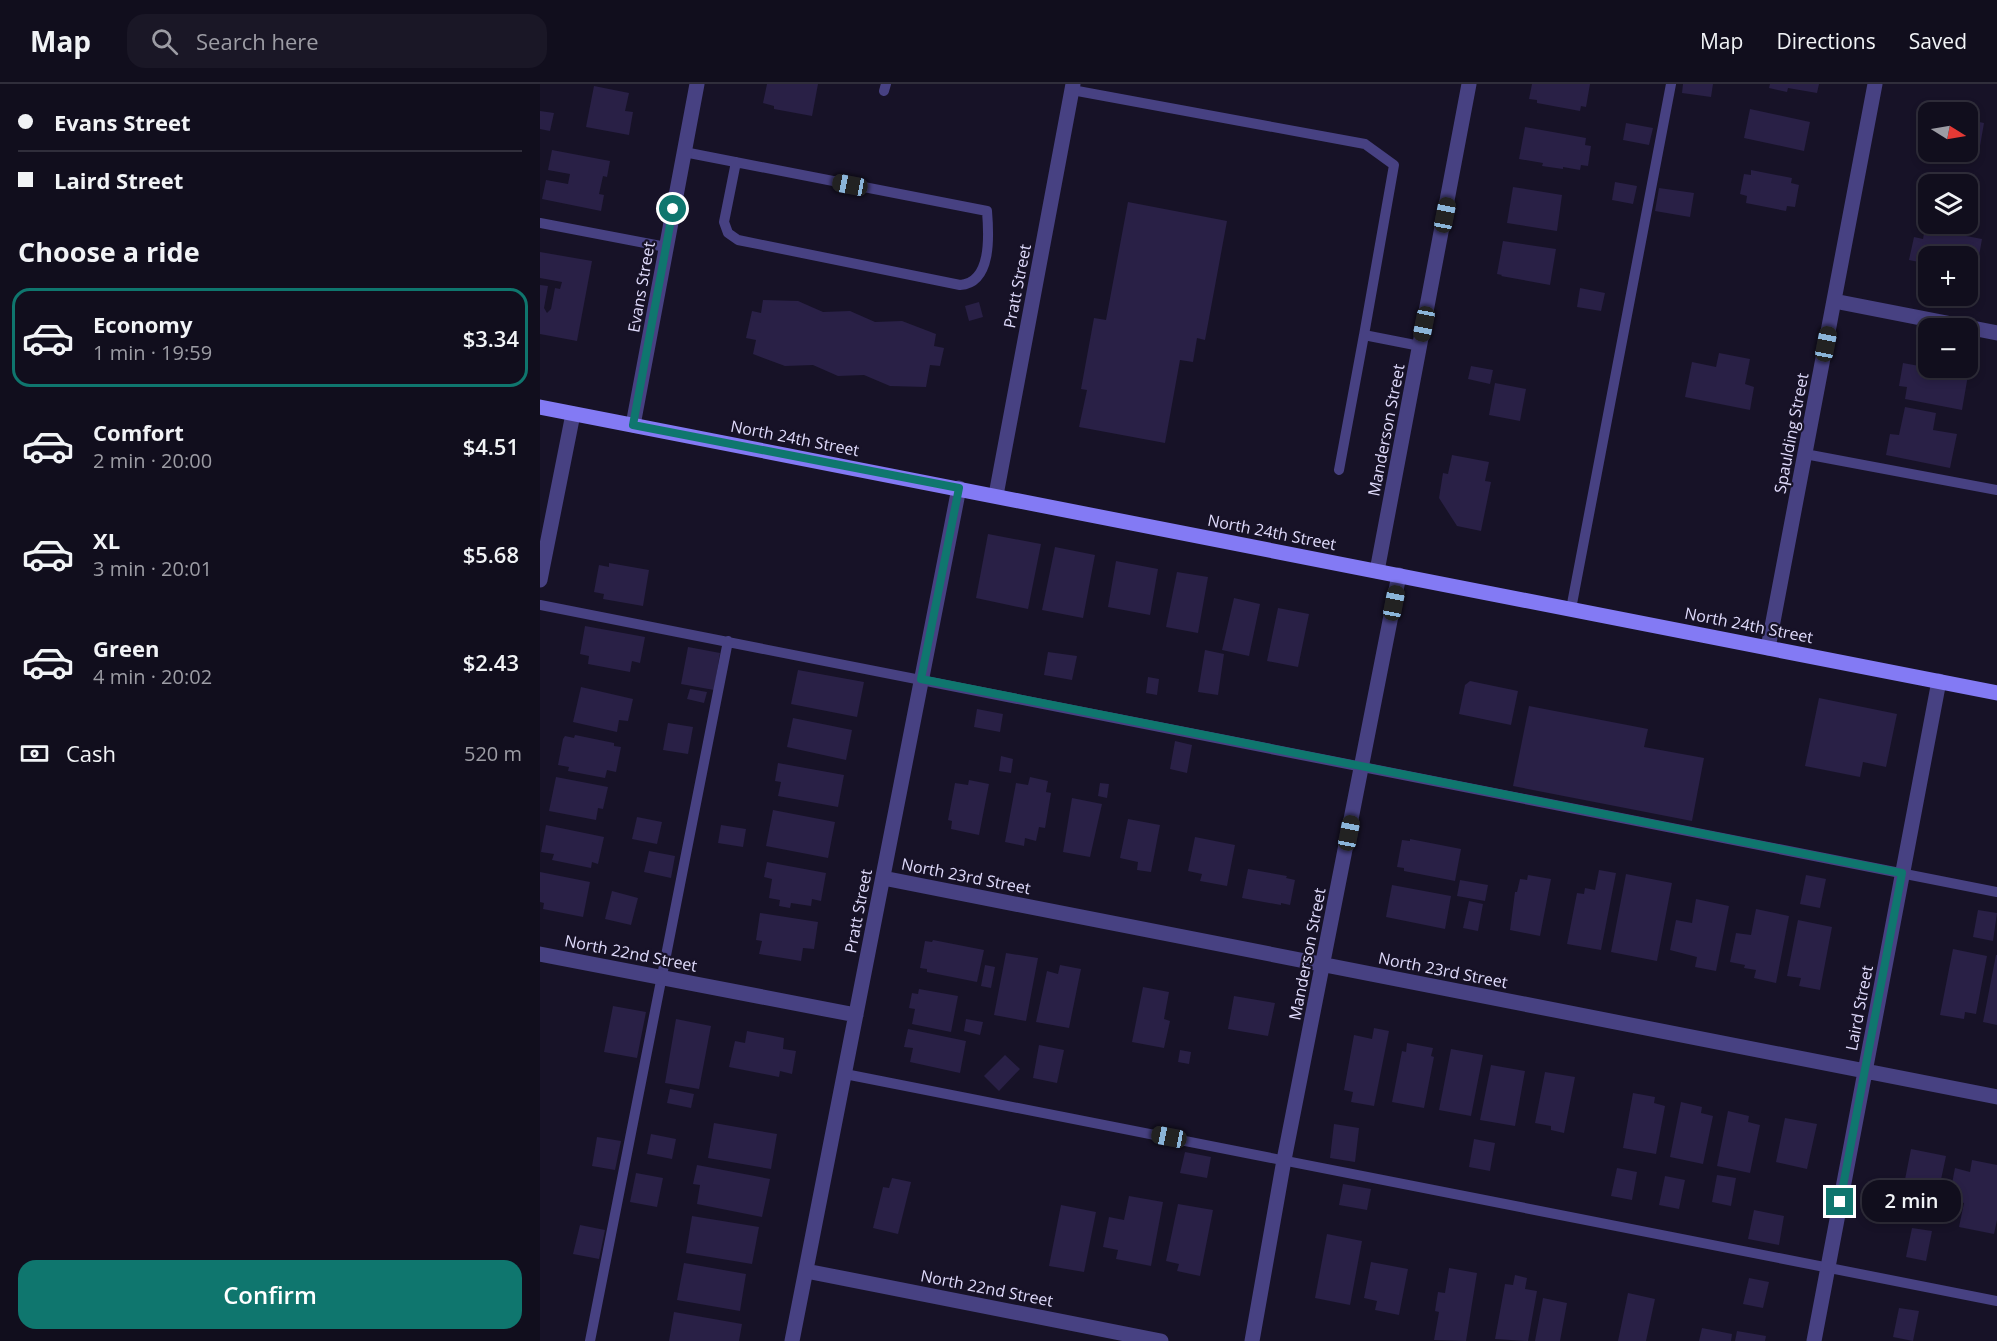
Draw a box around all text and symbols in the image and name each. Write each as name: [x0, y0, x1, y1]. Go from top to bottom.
search box: [127, 14, 547, 68]
text: Map: [30, 22, 91, 60]
icon: search: [148, 25, 181, 58]
text: Search here: [196, 26, 319, 56]
text: Map: [1700, 27, 1743, 55]
text: Directions: [1776, 27, 1876, 55]
text: Saved: [1909, 27, 1967, 55]
north arrow: [1918, 102, 1978, 162]
map controls: [1918, 102, 1978, 378]
text: Evans Street: [54, 107, 190, 137]
text: Laird Street: [54, 165, 183, 195]
car: [831, 173, 869, 197]
button: layers: [1918, 174, 1978, 234]
route start: [659, 195, 686, 222]
car: [1433, 196, 1457, 234]
text: Choose a ride: [18, 233, 200, 270]
street label: Evans Street: [622, 239, 660, 334]
street label: Pratt Street: [998, 242, 1036, 330]
button: +: [1918, 246, 1978, 306]
car: [1412, 305, 1436, 343]
text: Economy: [93, 309, 192, 339]
icon: car: [21, 311, 75, 365]
button: −: [1918, 318, 1978, 378]
text: $3.34: [463, 323, 519, 353]
car: [1814, 325, 1838, 363]
text: 1 min · 19:59: [93, 339, 212, 366]
street label: Manderson Street: [1362, 362, 1410, 498]
street label: Spaulding Street: [1769, 371, 1814, 495]
street label: North 24th Street: [729, 415, 861, 461]
text: Comfort: [93, 417, 184, 447]
icon: car: [21, 419, 75, 473]
text: $4.51: [463, 431, 519, 461]
text: 2 min · 20:00: [93, 447, 212, 474]
street label: North 24th Street: [1206, 509, 1338, 555]
text: XL: [93, 525, 120, 555]
icon: car: [21, 527, 75, 581]
text: $5.68: [463, 539, 519, 569]
text: 3 min · 20:01: [93, 555, 212, 582]
car: [1382, 584, 1406, 622]
street label: North 24th Street: [1683, 602, 1815, 648]
text: Green: [93, 633, 159, 663]
icon: car: [21, 635, 75, 689]
text: $2.43: [463, 647, 519, 677]
text: 4 min · 20:02: [93, 663, 212, 690]
icon: cash: [18, 737, 51, 770]
text: Cash: [66, 738, 116, 768]
text: 520 m: [464, 740, 522, 767]
car: [1337, 814, 1361, 852]
street label: North 23rd Street: [899, 853, 1033, 899]
street label: Pratt Street: [839, 867, 877, 955]
street label: Manderson Street: [1283, 886, 1331, 1022]
street label: North 22nd Street: [563, 929, 699, 977]
street label: North 23rd Street: [1376, 947, 1510, 993]
street label: Laird Street: [1840, 963, 1878, 1053]
car: [1150, 1125, 1188, 1149]
callout: 2 min: [1861, 1181, 1960, 1223]
text: 2 min: [1885, 1187, 1939, 1214]
route end: [1826, 1188, 1853, 1215]
button: Confirm: [18, 1260, 522, 1329]
street label: North 22nd Street: [919, 1264, 1055, 1312]

